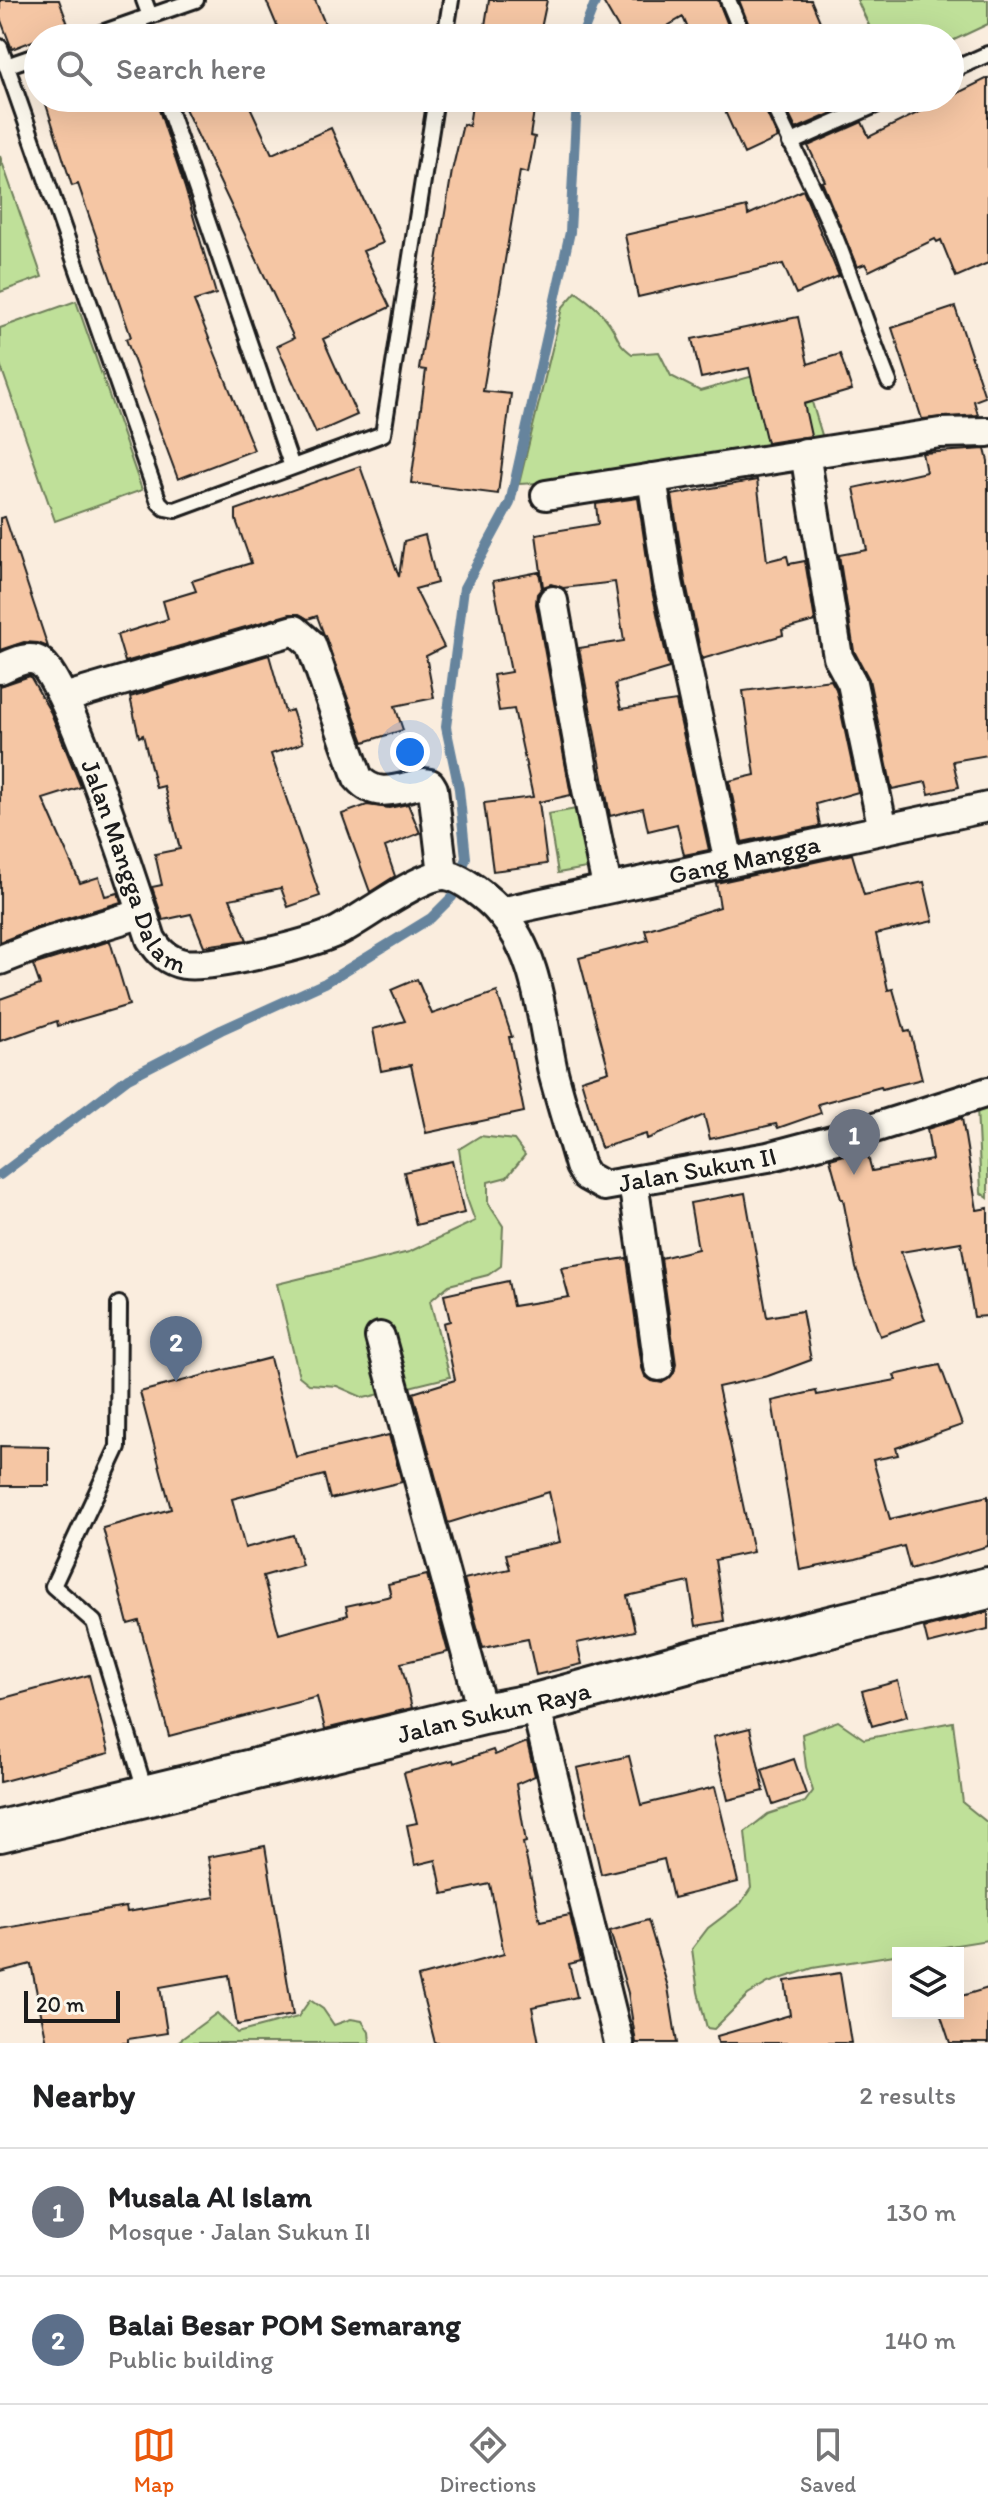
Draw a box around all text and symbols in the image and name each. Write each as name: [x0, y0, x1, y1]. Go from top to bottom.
search box: [24, 24, 964, 112]
icon: search: [52, 46, 96, 90]
text: Search here: [116, 50, 266, 87]
your location: [390, 732, 430, 772]
street label: Jalan Mangga Dalam: [74, 755, 191, 980]
street label: Gang Mangga: [666, 827, 823, 891]
pin: 1: [828, 1109, 880, 1175]
street label: Jalan Sukun II: [616, 1139, 780, 1199]
pin: 2: [150, 1316, 202, 1382]
street label: Jalan Sukun Raya: [394, 1673, 595, 1750]
map controls: [892, 1947, 964, 2019]
button: layers: [892, 1947, 964, 2019]
scale bar: [24, 1987, 120, 2023]
text: 20 m: [36, 1991, 85, 2018]
text: Nearby: [32, 2075, 135, 2116]
text: 2 results: [859, 2079, 956, 2111]
text: Musala Al Islam: [108, 2178, 312, 2215]
text: 1: [52, 2196, 64, 2228]
text: 130 m: [886, 2196, 956, 2228]
text: Mosque · Jalan Sukun II: [108, 2215, 371, 2247]
text: Balai Besar POM Semarang: [108, 2306, 461, 2343]
text: 2: [51, 2324, 65, 2356]
text: 140 m: [885, 2324, 956, 2356]
text: Public building: [108, 2343, 274, 2375]
tab: Map: [132, 2423, 176, 2498]
tab: Directions: [440, 2423, 536, 2498]
tab: Saved: [800, 2423, 856, 2498]

